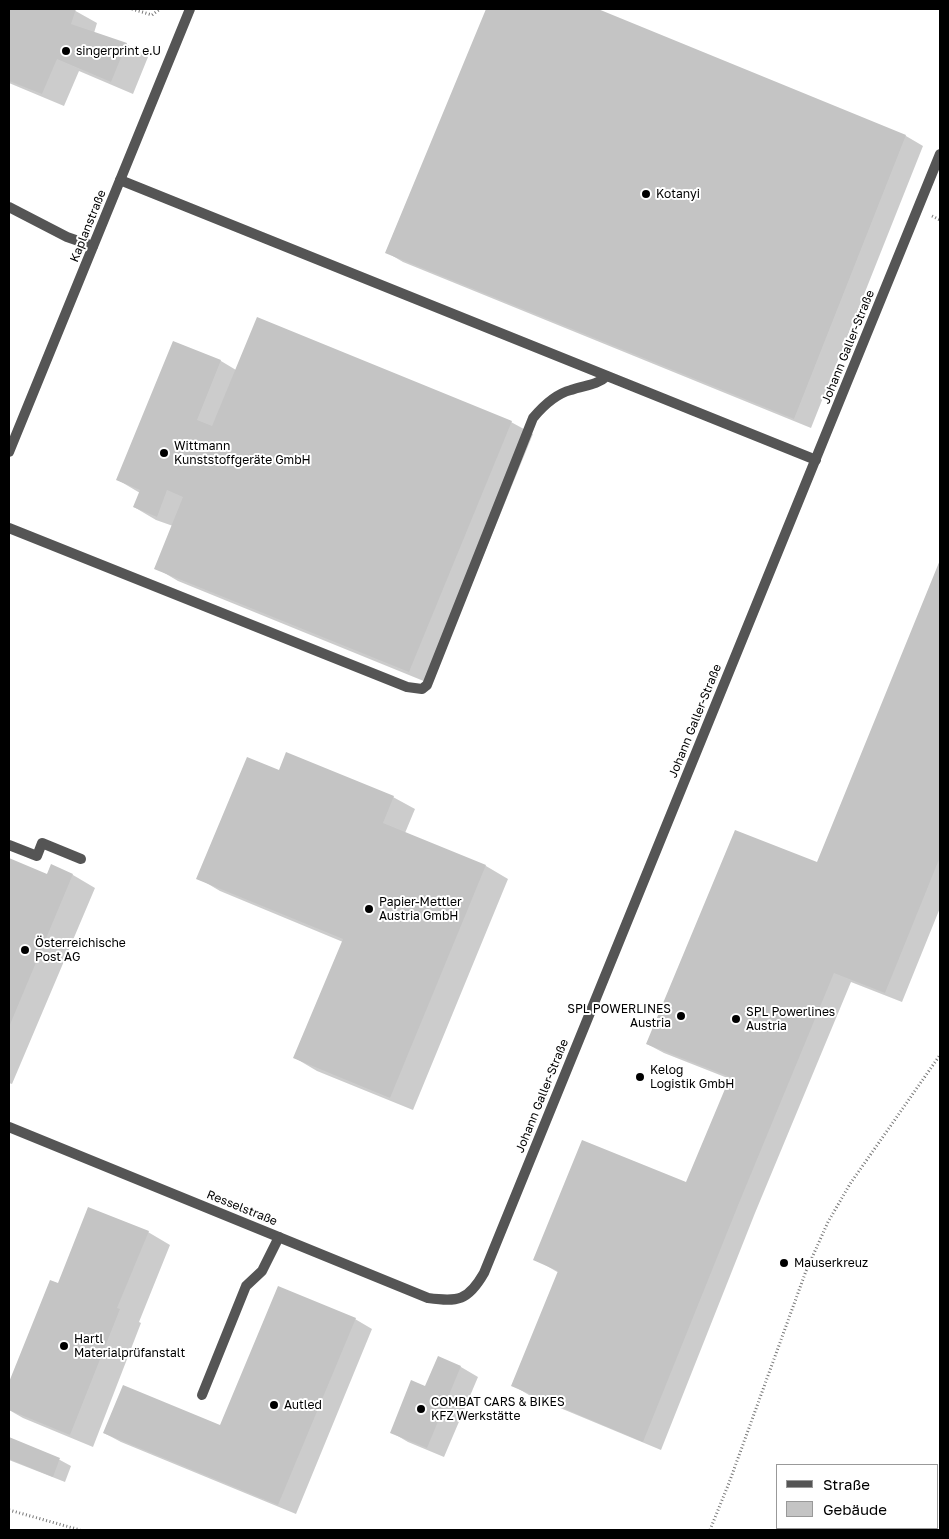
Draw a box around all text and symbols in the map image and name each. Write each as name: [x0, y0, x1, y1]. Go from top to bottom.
place label: singerprint e.U: [76, 44, 161, 58]
marker: singerprint e.U: [60, 45, 72, 57]
place label: Kotanyi: [656, 187, 700, 201]
street label: Kaplanstraße: [67, 188, 109, 264]
marker: Kotanyi: [640, 188, 652, 200]
street label: Johann Galler-Straße: [819, 288, 877, 406]
place label: Wittmann Kunststoffgeräte GmbH: [174, 439, 311, 467]
marker: Wittmann Kunststoffgeräte GmbH: [158, 447, 170, 459]
street label: Johann Galler-Straße: [666, 662, 724, 780]
place label: Papier-Mettler Austria GmbH: [379, 895, 462, 923]
marker: Papier-Mettler Austria GmbH: [363, 903, 375, 915]
place label: Österreichische Post AG: [35, 936, 126, 964]
marker: Österreichische Post AG: [19, 944, 31, 956]
place label: SPL POWERLINES Austria: [567, 1002, 671, 1030]
place label: SPL Powerlines Austria: [746, 1005, 835, 1033]
marker: SPL POWERLINES Austria: [675, 1010, 687, 1022]
marker: SPL Powerlines Austria: [730, 1013, 742, 1025]
street label: Johann Galler-Straße: [513, 1037, 571, 1155]
place label: Kelog Logistik GmbH: [650, 1063, 734, 1091]
marker: Kelog Logistik GmbH: [634, 1071, 646, 1083]
street label: Resselstraße: [205, 1187, 279, 1229]
place label: Mauserkreuz: [794, 1256, 868, 1270]
marker: Mauserkreuz: [778, 1257, 790, 1269]
place label: Hartl Materialprüfanstalt: [74, 1332, 185, 1360]
marker: Hartl Materialprüfanstalt: [58, 1340, 70, 1352]
place label: COMBAT CARS & BIKES KFZ Werkstätte: [431, 1395, 565, 1423]
place label: Autled: [284, 1398, 322, 1412]
marker: Autled: [268, 1399, 280, 1411]
marker: COMBAT CARS & BIKES KFZ Werkstätte: [415, 1403, 427, 1415]
legend: [776, 1464, 939, 1529]
text: Straße: [823, 1475, 870, 1493]
text: Gebäude: [823, 1500, 887, 1518]

